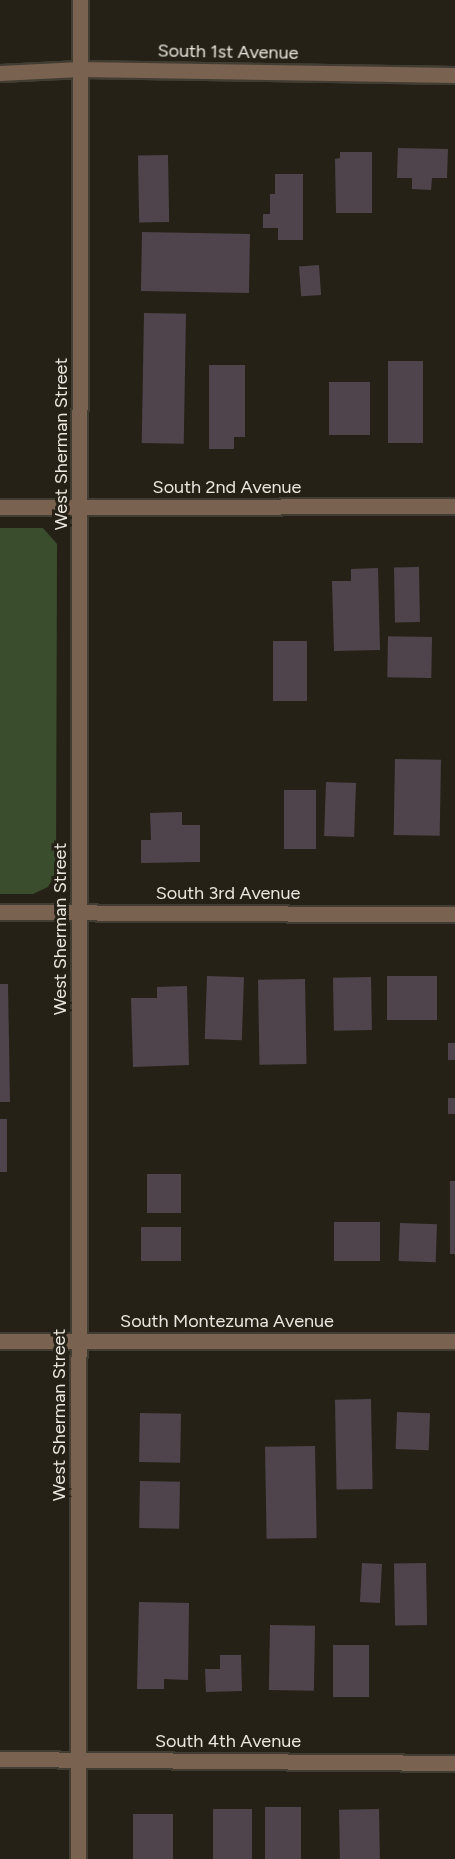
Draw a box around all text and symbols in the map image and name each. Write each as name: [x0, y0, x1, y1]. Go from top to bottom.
street label: South 1st Avenue: [157, 40, 299, 64]
street label: West Sherman Street: [50, 358, 72, 530]
street label: South 2nd Avenue: [153, 476, 301, 498]
street label: West Sherman Street: [49, 843, 71, 1015]
street label: South 3rd Avenue: [156, 882, 300, 904]
street label: South Montezuma Avenue: [120, 1310, 334, 1332]
street label: West Sherman Street: [48, 1329, 70, 1501]
street label: South 4th Avenue: [155, 1730, 301, 1752]

